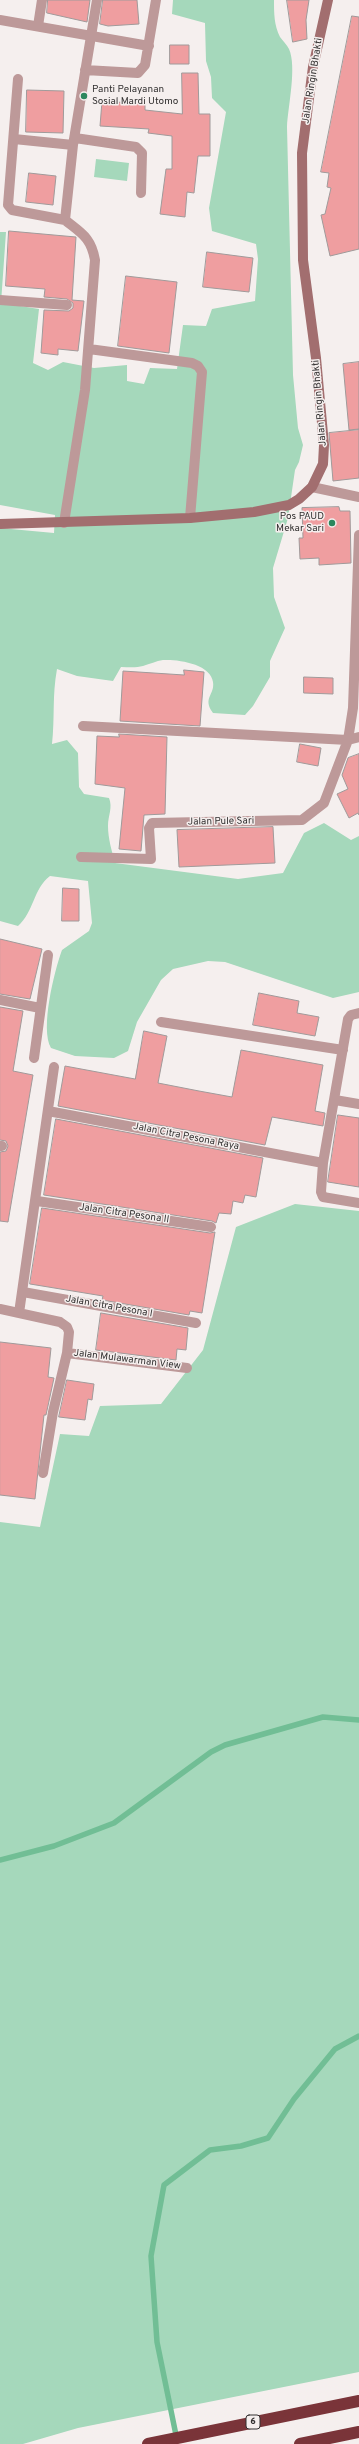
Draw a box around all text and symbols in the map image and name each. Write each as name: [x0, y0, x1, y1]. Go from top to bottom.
street label: Jalan Ringin Bhakti: [300, 37, 326, 125]
place label: Panti Pelayanan Sosial Mardi Utomo: [92, 84, 178, 108]
marker: Panti Pelayanan Sosial Mardi Utomo: [79, 91, 89, 101]
street label: Jalan Ringin Bhakti: [310, 359, 330, 447]
place label: Pos PAUD Mekar Sari: [276, 511, 324, 534]
marker: Pos PAUD Mekar Sari: [327, 518, 337, 528]
street label: Jalan Pule Sari: [188, 815, 254, 829]
street label: Jalan Citra Pesona Raya: [132, 1121, 240, 1153]
street label: Jalan Citra Pesona II: [78, 1202, 170, 1226]
street label: Jalan Citra Pesona I: [65, 1293, 153, 1321]
street label: Jalan Mulawarman View: [73, 1347, 181, 1373]
road number: 6: [246, 2415, 260, 2429]

